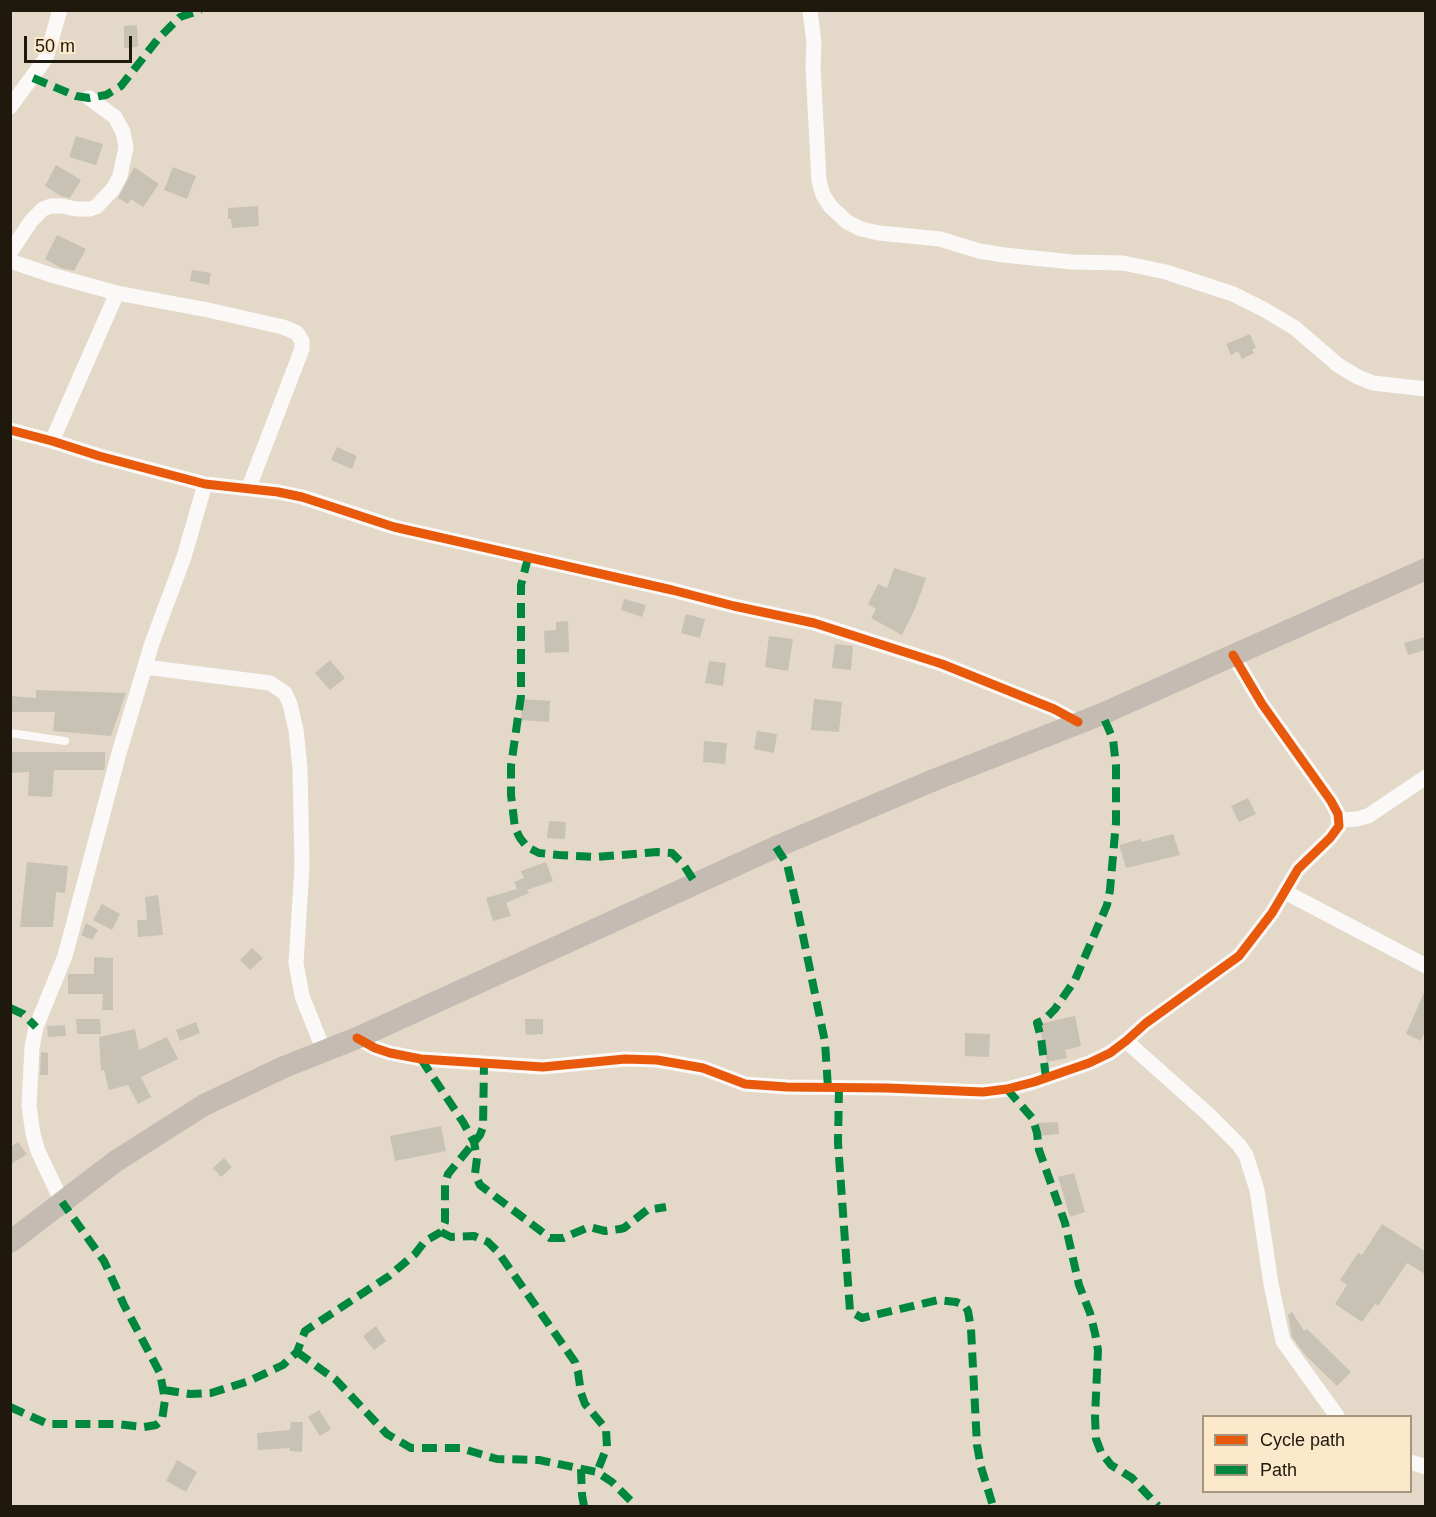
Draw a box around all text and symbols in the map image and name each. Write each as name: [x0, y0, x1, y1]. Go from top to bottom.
scale bar: [27, 24, 135, 62]
text: 50 m: [35, 36, 75, 56]
legend: [1202, 1415, 1412, 1493]
text: Cycle path: [1260, 1430, 1345, 1450]
text: Path: [1260, 1460, 1297, 1480]

